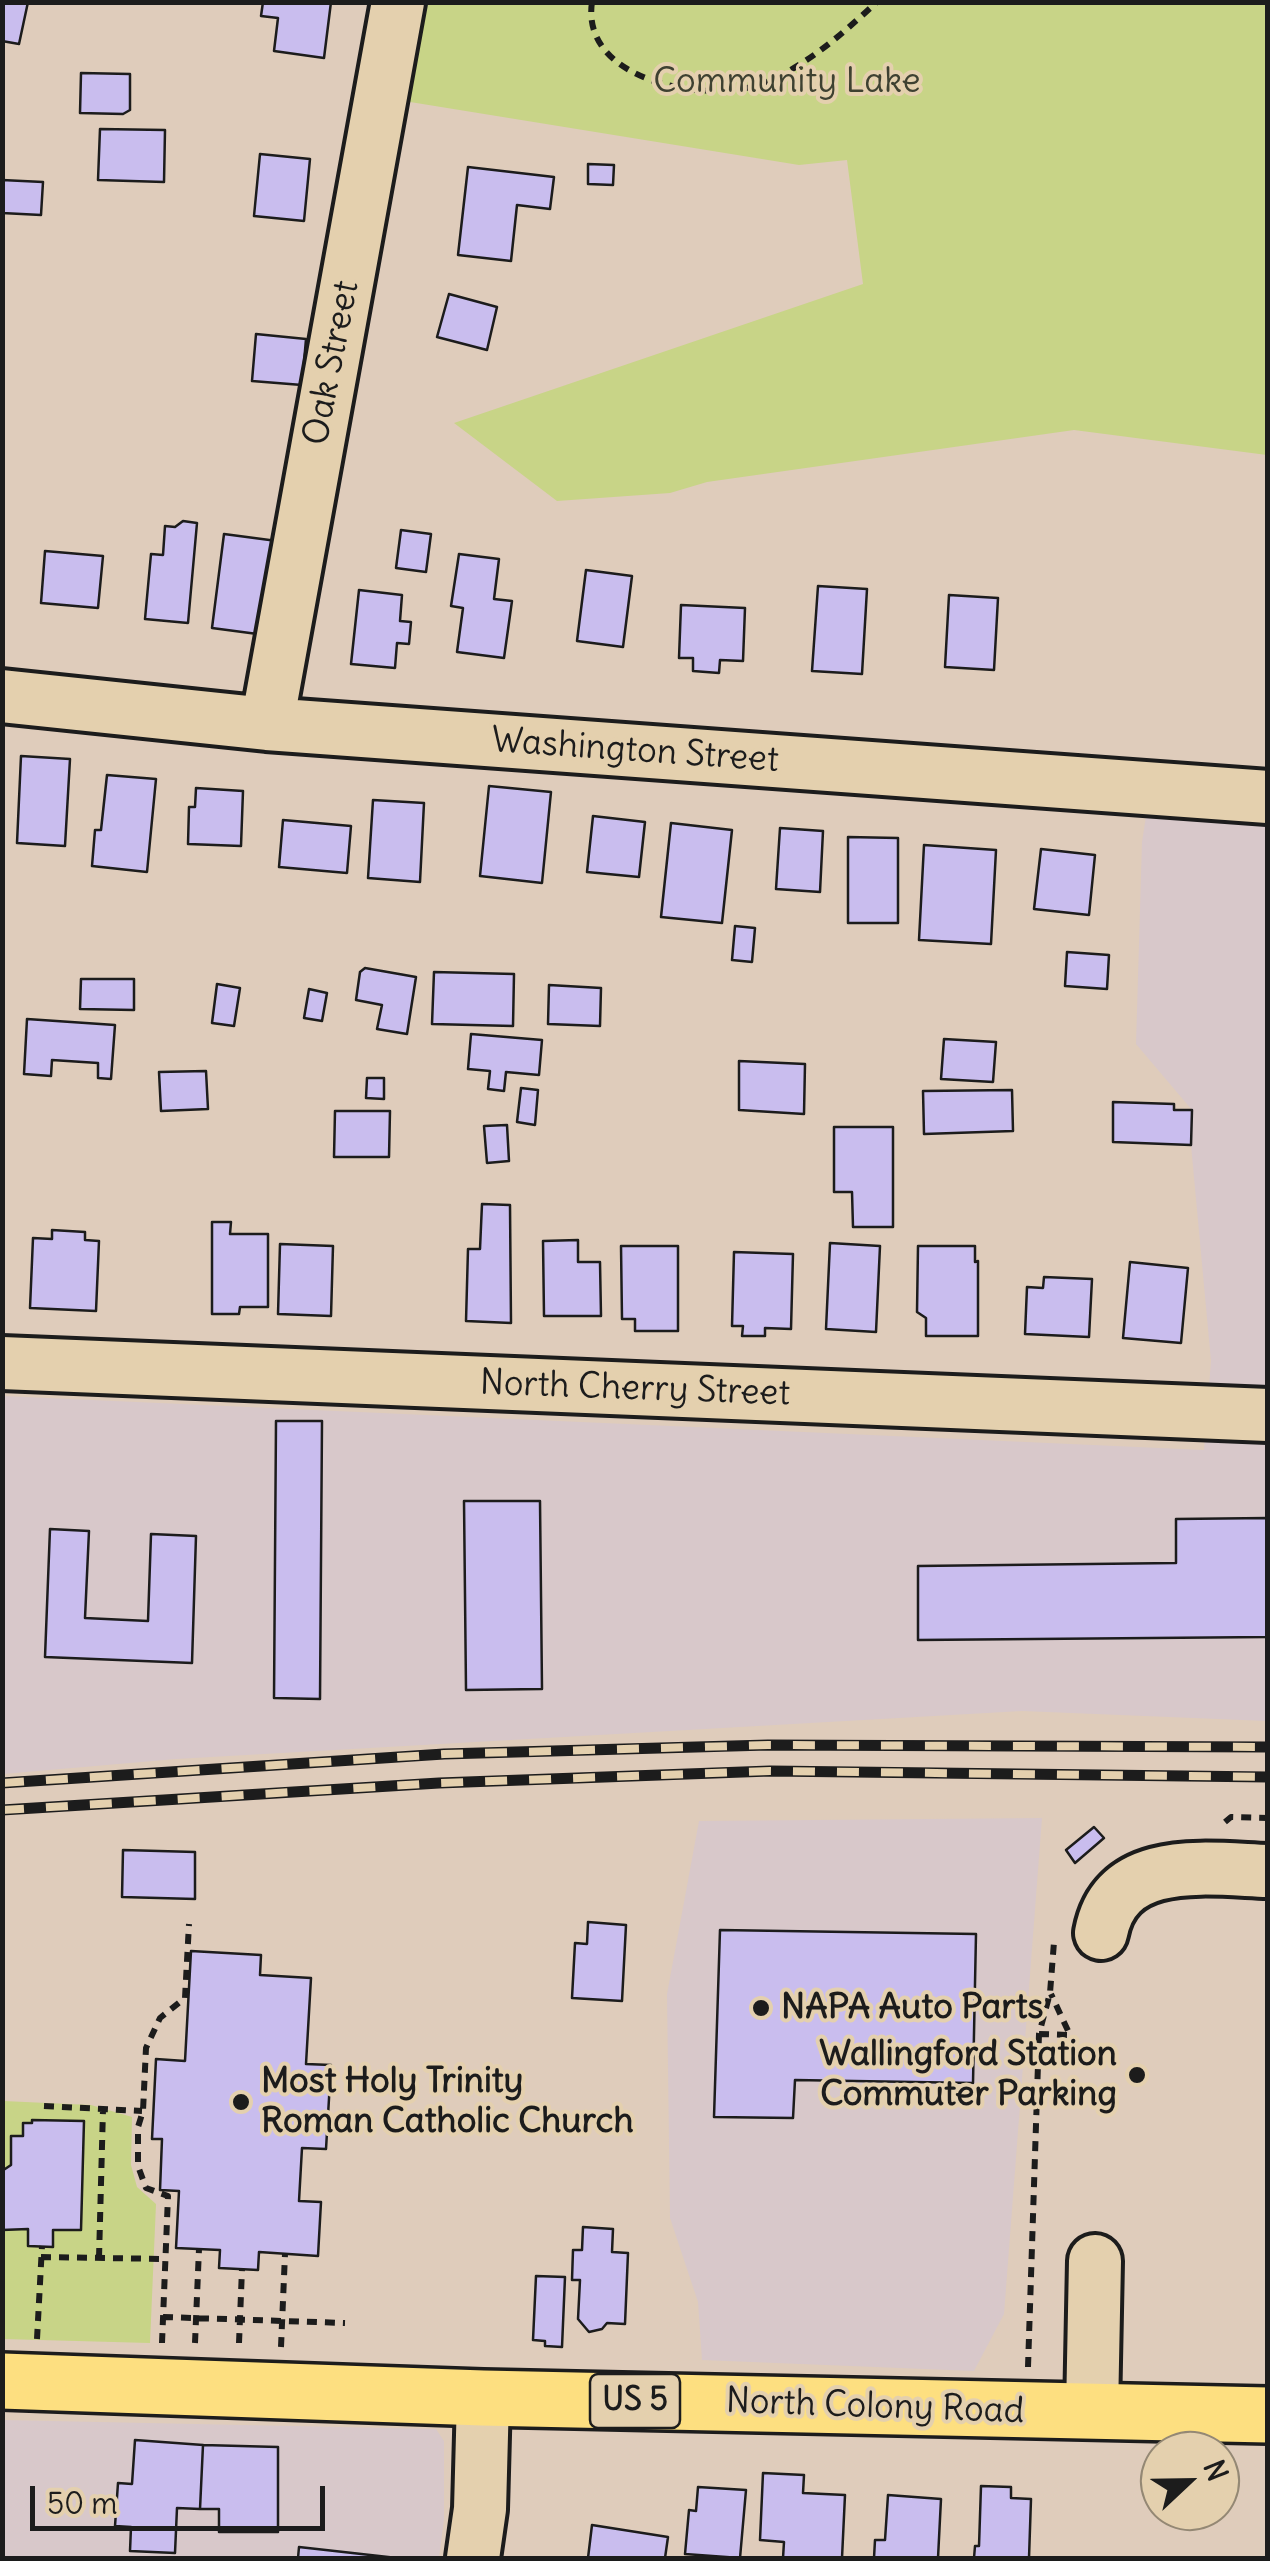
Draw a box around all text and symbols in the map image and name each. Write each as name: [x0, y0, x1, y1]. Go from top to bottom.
park label: Community Lake: [653, 61, 921, 103]
street label: Oak Street: [295, 277, 369, 449]
street label: Washington Street: [490, 720, 780, 782]
street label: North Cherry Street: [479, 1363, 791, 1415]
place label: NAPA Auto Parts: [781, 1987, 1043, 2029]
marker: NAPA Auto Parts: [750, 1997, 772, 2019]
place label: Wallingford Station Commuter Parking: [819, 2034, 1117, 2116]
place label: Most Holy Trinity Roman Catholic Church: [261, 2061, 634, 2143]
marker: Wallingford Station Commuter Parking: [1126, 2064, 1148, 2086]
marker: Most Holy Trinity Roman Catholic Church: [230, 2091, 252, 2113]
road number: US 5: [590, 2374, 680, 2428]
street label: North Colony Road: [725, 2381, 1025, 2433]
north arrow: [1140, 2431, 1240, 2531]
text: N: [1196, 2455, 1236, 2486]
scale bar: [35, 2466, 330, 2528]
text: 50 m: [47, 2484, 117, 2522]

